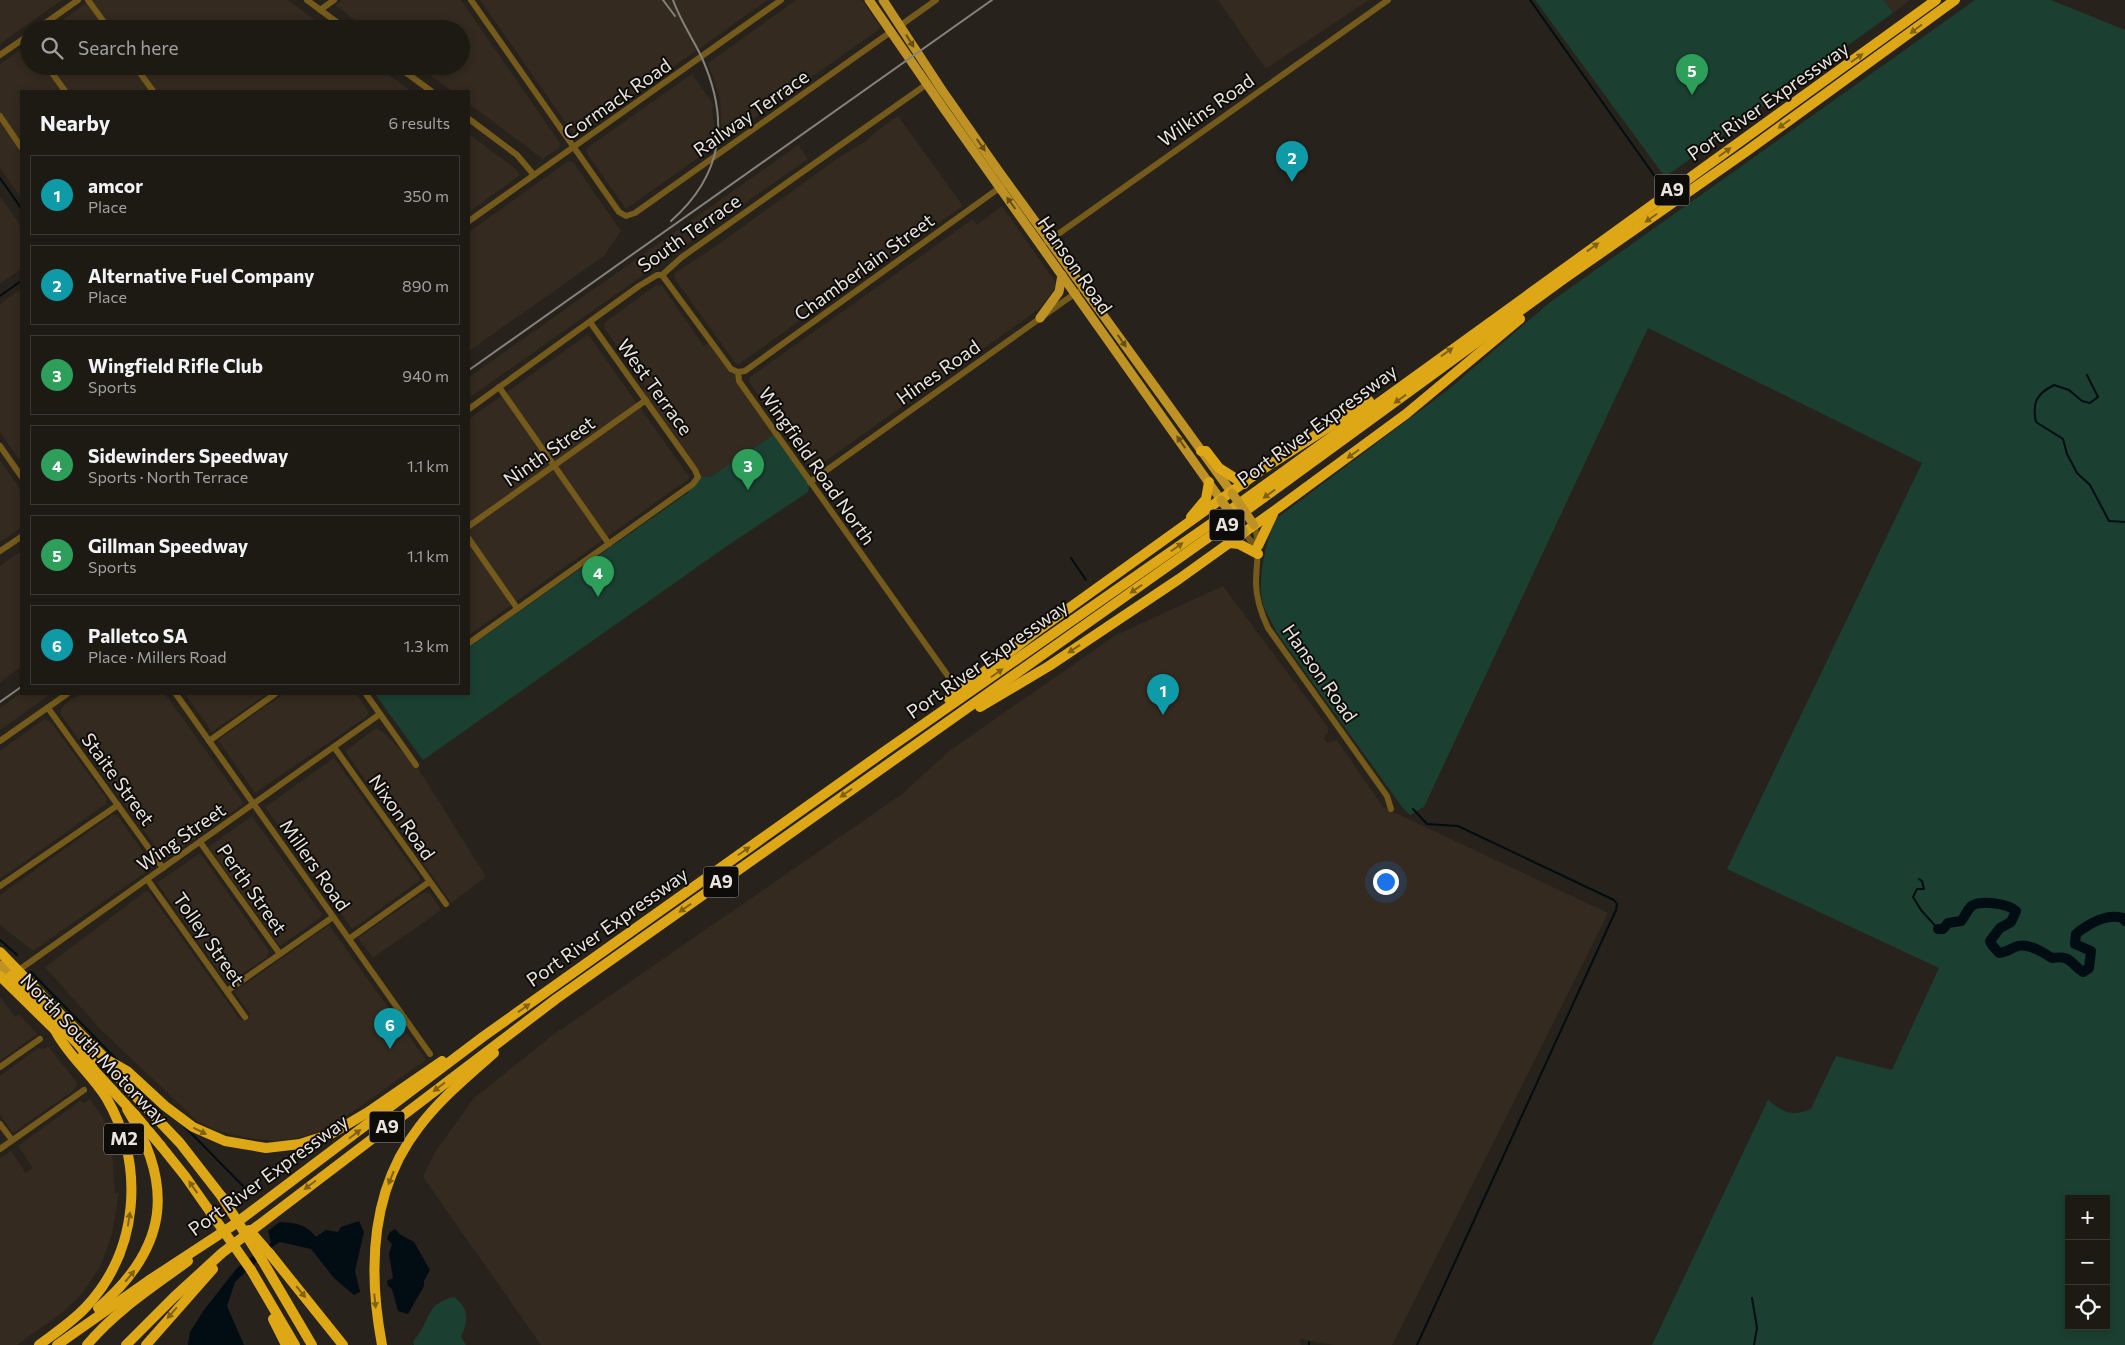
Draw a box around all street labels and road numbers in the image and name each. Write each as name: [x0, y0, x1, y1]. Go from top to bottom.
street label: Port River Expressway: [1683, 36, 1853, 165]
street label: Cormack Road: [558, 53, 675, 144]
street label: Railway Terrace: [689, 64, 813, 161]
street label: Wilkins Road: [1153, 68, 1258, 151]
road number: A9: [1654, 174, 1690, 206]
street label: South Terrace: [633, 189, 745, 277]
street label: Chamberlain Street: [789, 208, 938, 325]
street label: Hanson Road: [1033, 211, 1118, 318]
street label: West Terrace: [613, 334, 698, 439]
street label: Hines Road: [892, 334, 984, 409]
street label: Port River Expressway: [1232, 359, 1401, 490]
street label: Wingfield Road North: [754, 382, 881, 549]
street label: Ninth Street: [499, 411, 599, 490]
road number: A9: [1210, 510, 1244, 540]
street label: Port River Expressway: [902, 594, 1072, 723]
street label: Hanson Road: [1278, 619, 1363, 726]
street label: Staite Street: [77, 728, 160, 830]
street label: Nixon Road: [365, 770, 440, 864]
street label: Wing Street: [132, 798, 230, 875]
street label: Millers Road: [275, 814, 355, 915]
street label: Perth Street: [213, 839, 292, 939]
street label: Port River Expressway: [522, 862, 692, 991]
road number: A9: [704, 866, 738, 898]
street label: Tolley Street: [169, 888, 250, 990]
street label: North South Motorway: [16, 968, 173, 1129]
street label: Port River Expressway: [183, 1109, 352, 1240]
road number: A9: [370, 1112, 404, 1142]
road number: M2: [104, 1124, 144, 1154]

